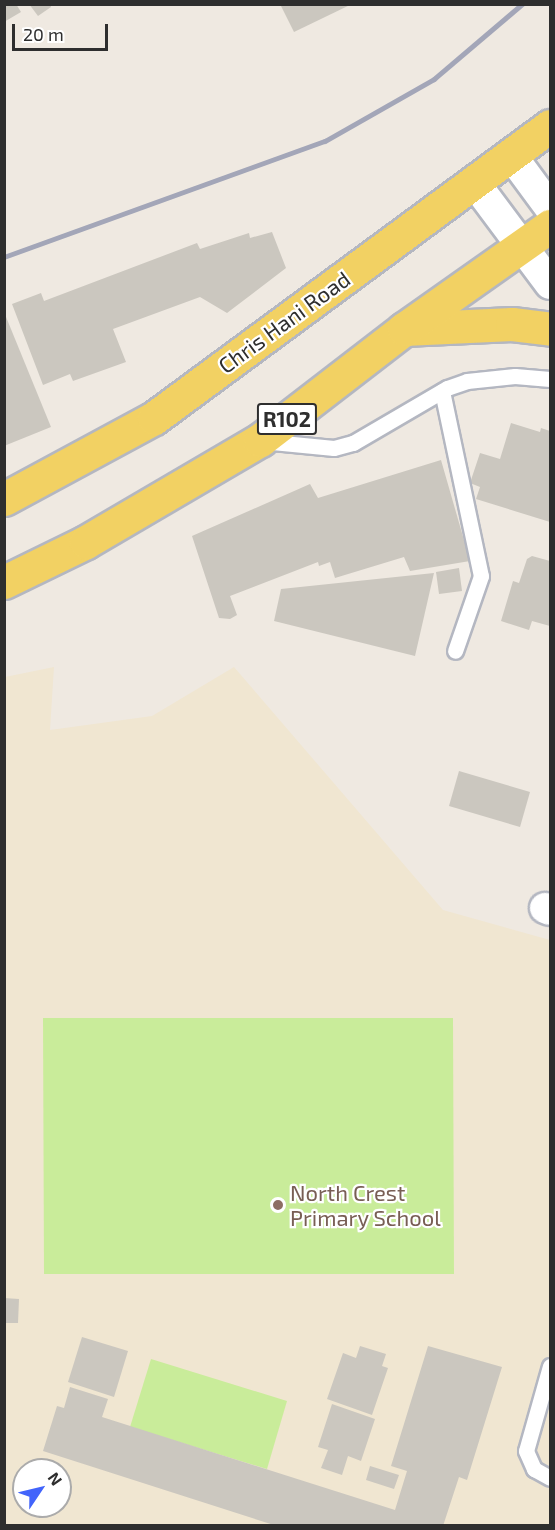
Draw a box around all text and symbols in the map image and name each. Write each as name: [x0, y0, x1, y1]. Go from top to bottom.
scale bar: [15, 12, 111, 50]
text: 20 m: [23, 23, 64, 45]
street label: Chris Hani Road: [213, 265, 355, 379]
road number: R102: [256, 401, 318, 437]
place label: North Crest Primary School: [290, 1179, 441, 1230]
marker: North Crest Primary School: [271, 1198, 285, 1212]
north arrow: [12, 1458, 72, 1518]
text: N: [44, 1468, 67, 1489]

